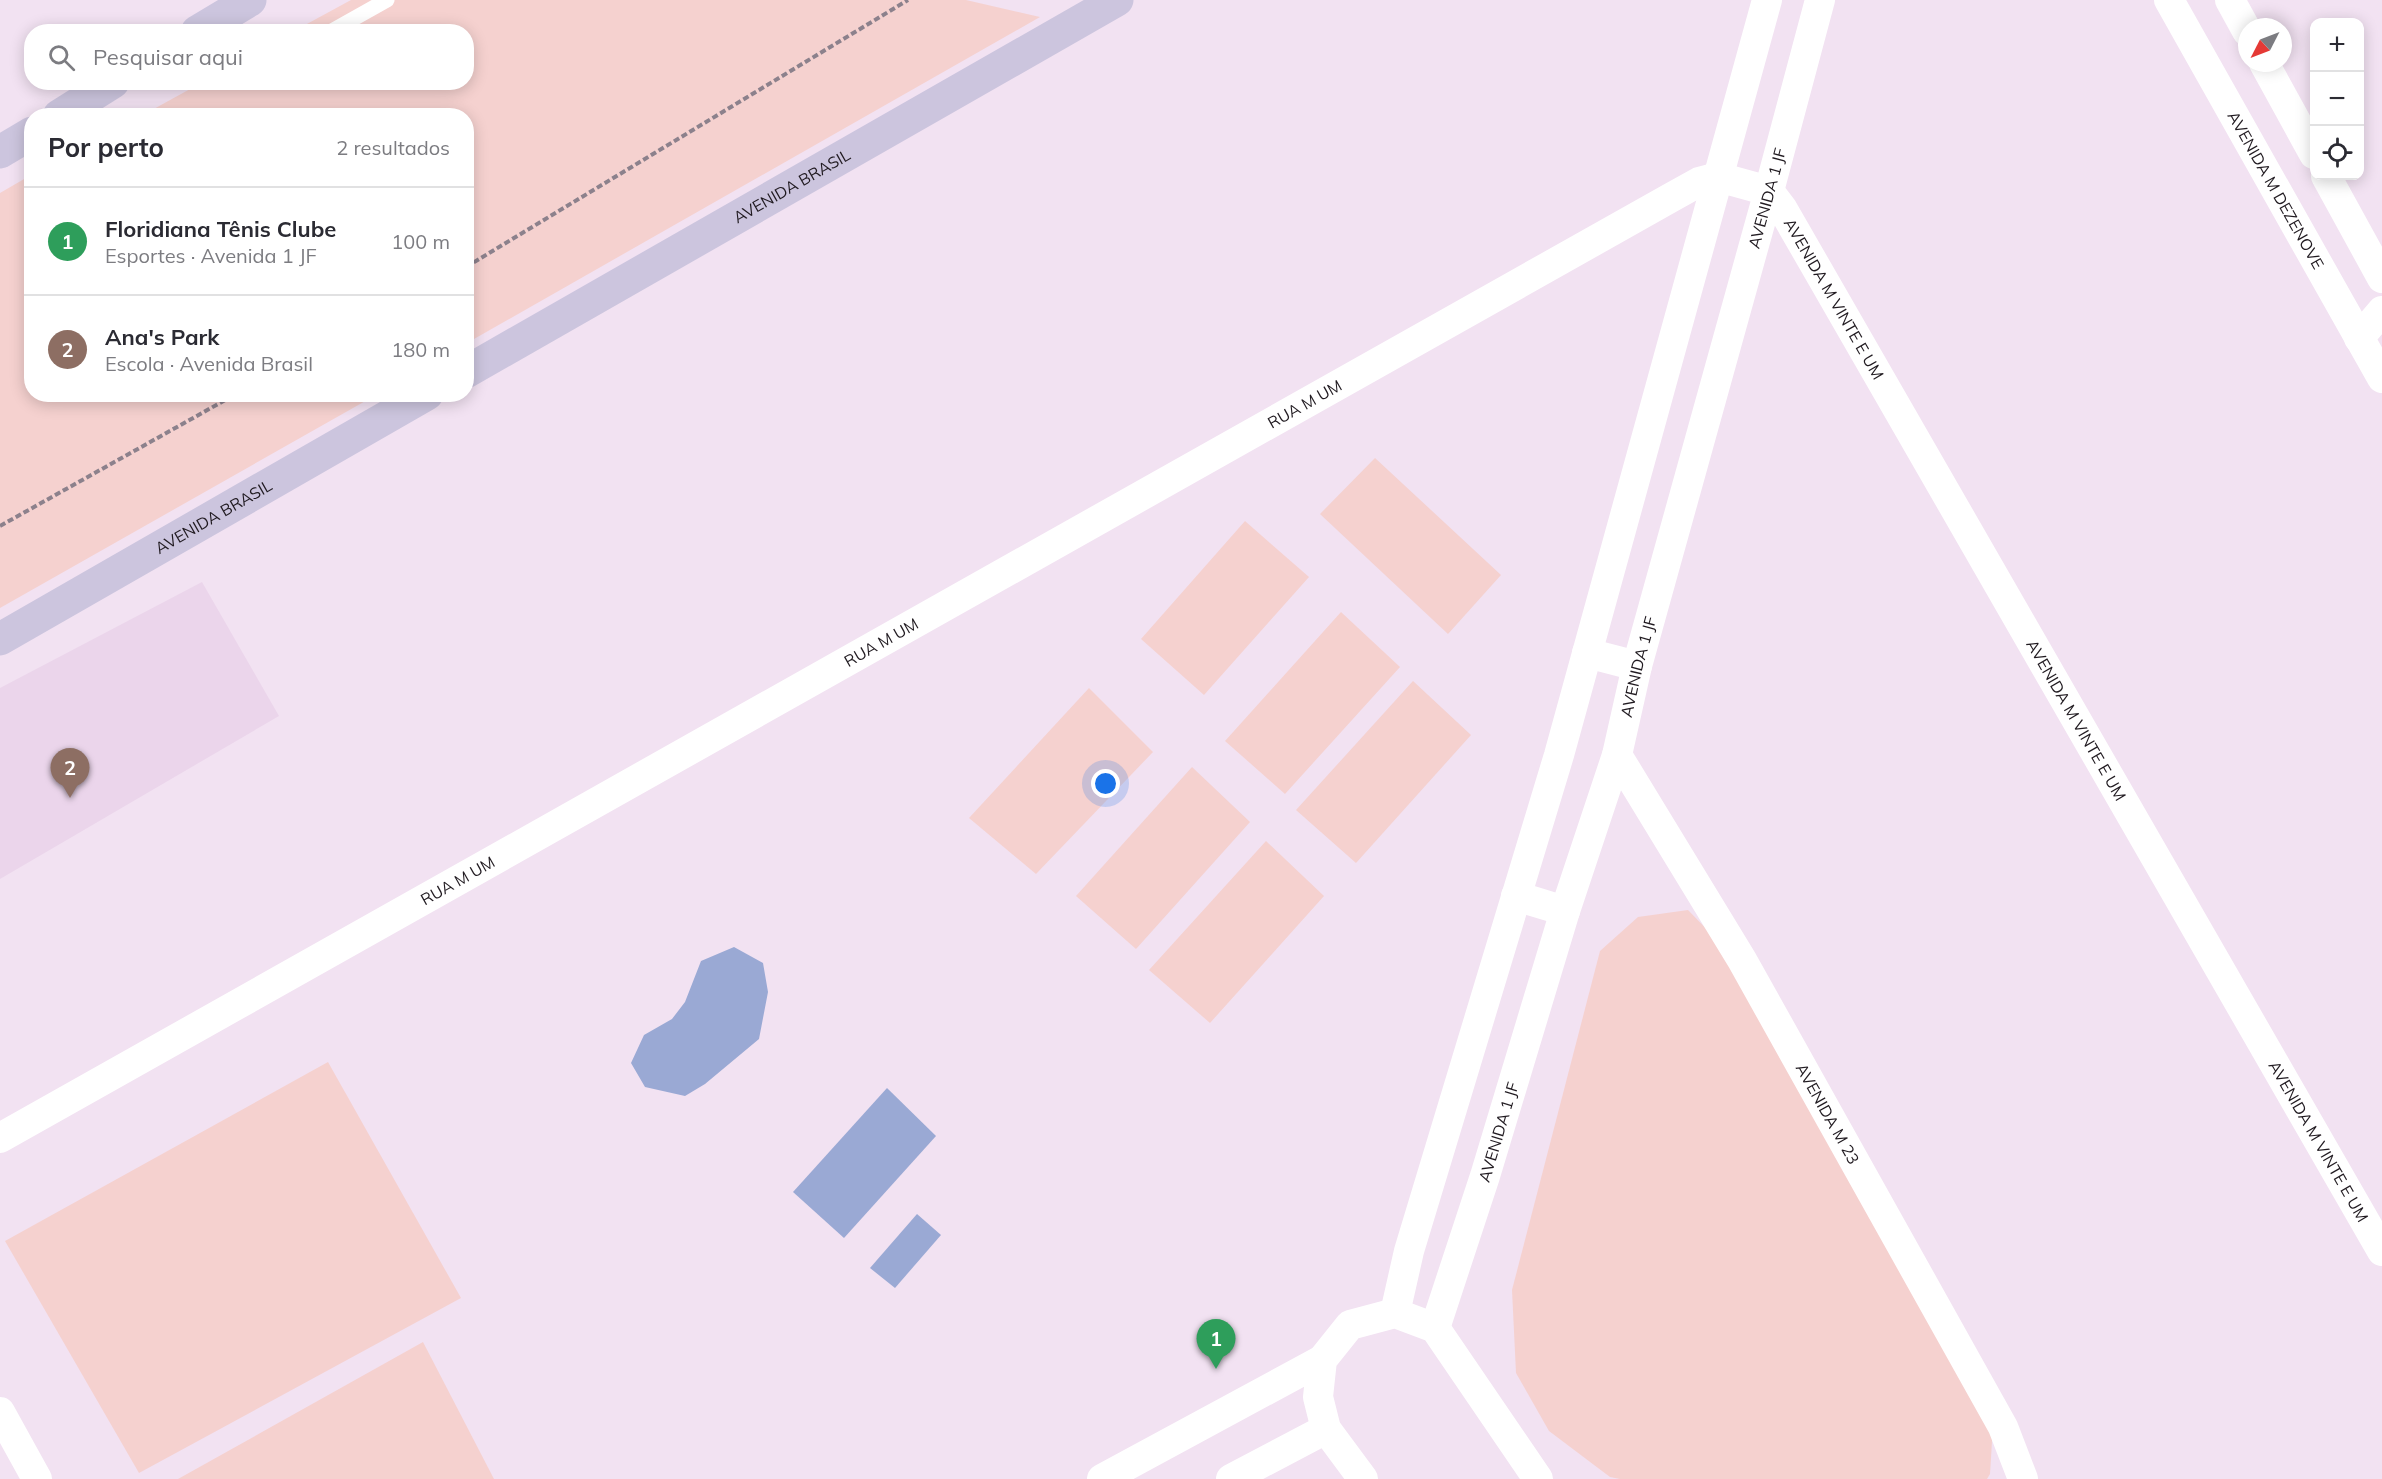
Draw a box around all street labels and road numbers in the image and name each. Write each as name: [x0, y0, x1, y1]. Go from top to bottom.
street label: AVENIDA M DEZENOVE: [2224, 107, 2328, 272]
street label: AVENIDA BRASIL: [729, 144, 854, 227]
street label: AVENIDA 1 JF: [1744, 146, 1790, 251]
street label: AVENIDA M VINTE E UM: [1780, 214, 1888, 383]
street label: RUA M UM: [1264, 375, 1345, 433]
street label: AVENIDA BRASIL: [151, 475, 276, 558]
street label: RUA M UM: [840, 613, 922, 671]
street label: AVENIDA 1 JF: [1616, 614, 1660, 719]
street label: AVENIDA M VINTE E UM: [2022, 636, 2131, 804]
street label: RUA M UM: [417, 852, 498, 909]
street label: AVENIDA M VINTE E UM: [2265, 1057, 2373, 1225]
street label: AVENIDA M 23: [1792, 1060, 1864, 1168]
street label: AVENIDA 1 JF: [1474, 1080, 1523, 1185]

